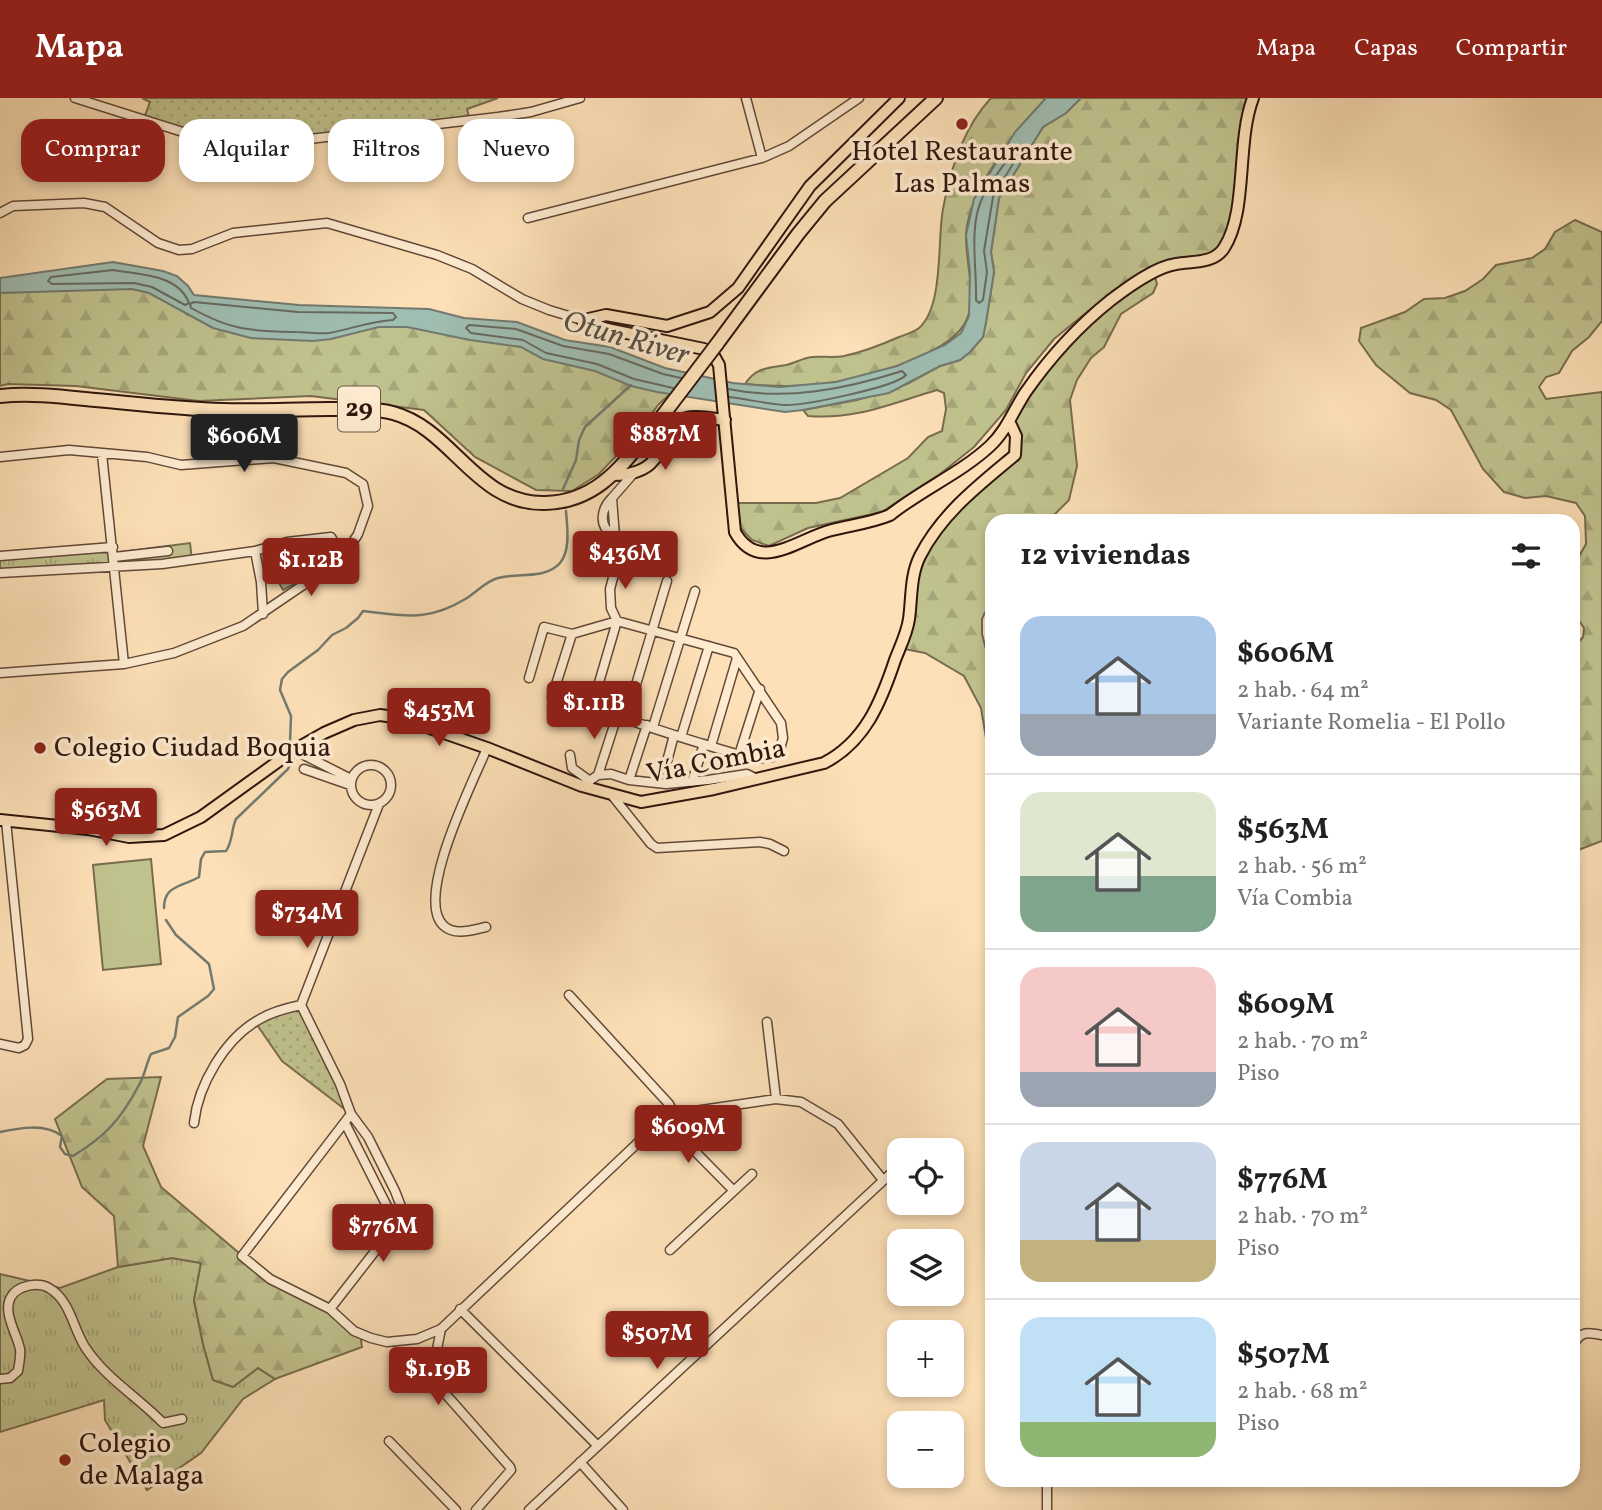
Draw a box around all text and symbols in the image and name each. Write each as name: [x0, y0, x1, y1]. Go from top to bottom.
text: Mapa: [35, 26, 124, 72]
text: Mapa: [1256, 32, 1316, 66]
text: Capas: [1354, 32, 1418, 66]
text: Compartir: [1456, 32, 1567, 66]
marker: Hotel Restaurante Las Palmas: [954, 116, 970, 132]
chip: Comprar: [21, 119, 165, 182]
chip: Alquilar: [179, 119, 314, 182]
chip: Filtros: [328, 119, 444, 182]
chip: Nuevo: [458, 119, 574, 182]
place label: Hotel Restaurante Las Palmas: [851, 133, 1073, 204]
water label: Otun River: [558, 301, 695, 377]
road number: 29: [338, 386, 380, 432]
pin: $887M: [616, 412, 714, 472]
pin: $606M: [195, 414, 293, 474]
text: $887M: [629, 419, 701, 451]
text: $606M: [207, 421, 281, 453]
pin: $436M: [576, 532, 674, 591]
text: 12 viviendas: [1020, 535, 1191, 577]
icon: filters: [1507, 537, 1545, 575]
pin: $1.12B: [254, 538, 368, 598]
text: $436M: [589, 538, 661, 570]
text: $1.12B: [278, 545, 344, 577]
text: $606M: [1237, 633, 1334, 675]
icon: home: [1076, 644, 1160, 728]
text: 2 hab. · 64 m²: [1237, 675, 1369, 707]
pin: $1.11B: [537, 682, 651, 741]
pin: $453M: [390, 688, 488, 748]
text: $1.11B: [563, 688, 625, 720]
text: $453M: [403, 695, 475, 727]
text: Variante Romelia - El Pollo: [1237, 707, 1505, 739]
place label: Colegio Ciudad Boquia: [54, 729, 331, 768]
street label: Vía Combia: [643, 729, 789, 795]
marker: Colegio Ciudad Boquia: [32, 740, 48, 756]
pin: $563M: [57, 788, 155, 848]
text: $563M: [71, 795, 141, 827]
text: $563M: [1237, 809, 1329, 851]
icon: home: [1076, 820, 1160, 904]
text: 2 hab. · 56 m²: [1237, 851, 1367, 883]
text: Vía Combia: [1237, 883, 1353, 915]
pin: $734M: [258, 890, 356, 950]
text: $734M: [271, 897, 343, 929]
text: $609M: [1237, 984, 1334, 1026]
icon: home: [1076, 995, 1160, 1079]
text: 2 hab. · 70 m²: [1237, 1026, 1368, 1058]
text: Piso: [1237, 1058, 1279, 1090]
pin: $609M: [639, 1105, 737, 1165]
text: $609M: [651, 1112, 725, 1144]
map controls: [887, 1138, 964, 1488]
button: locate: [887, 1138, 964, 1215]
text: $776M: [1237, 1159, 1328, 1201]
icon: home: [1076, 1170, 1160, 1254]
text: 2 hab. · 70 m²: [1237, 1201, 1368, 1233]
pin: $776M: [334, 1204, 432, 1264]
text: $776M: [348, 1211, 418, 1243]
button: layers: [887, 1229, 964, 1306]
text: Piso: [1237, 1233, 1279, 1265]
pin: $507M: [608, 1312, 706, 1371]
text: $507M: [621, 1318, 693, 1350]
button: +: [887, 1320, 964, 1397]
text: $507M: [1237, 1334, 1330, 1376]
icon: home: [1076, 1345, 1160, 1429]
pin: $1.19B: [381, 1348, 495, 1407]
text: $1.19B: [405, 1354, 471, 1386]
text: 2 hab. · 68 m²: [1237, 1376, 1367, 1408]
text: Piso: [1237, 1408, 1279, 1440]
button: −: [887, 1411, 964, 1488]
place label: Colegio de Malaga: [79, 1425, 204, 1496]
marker: Colegio de Malaga: [57, 1452, 73, 1468]

